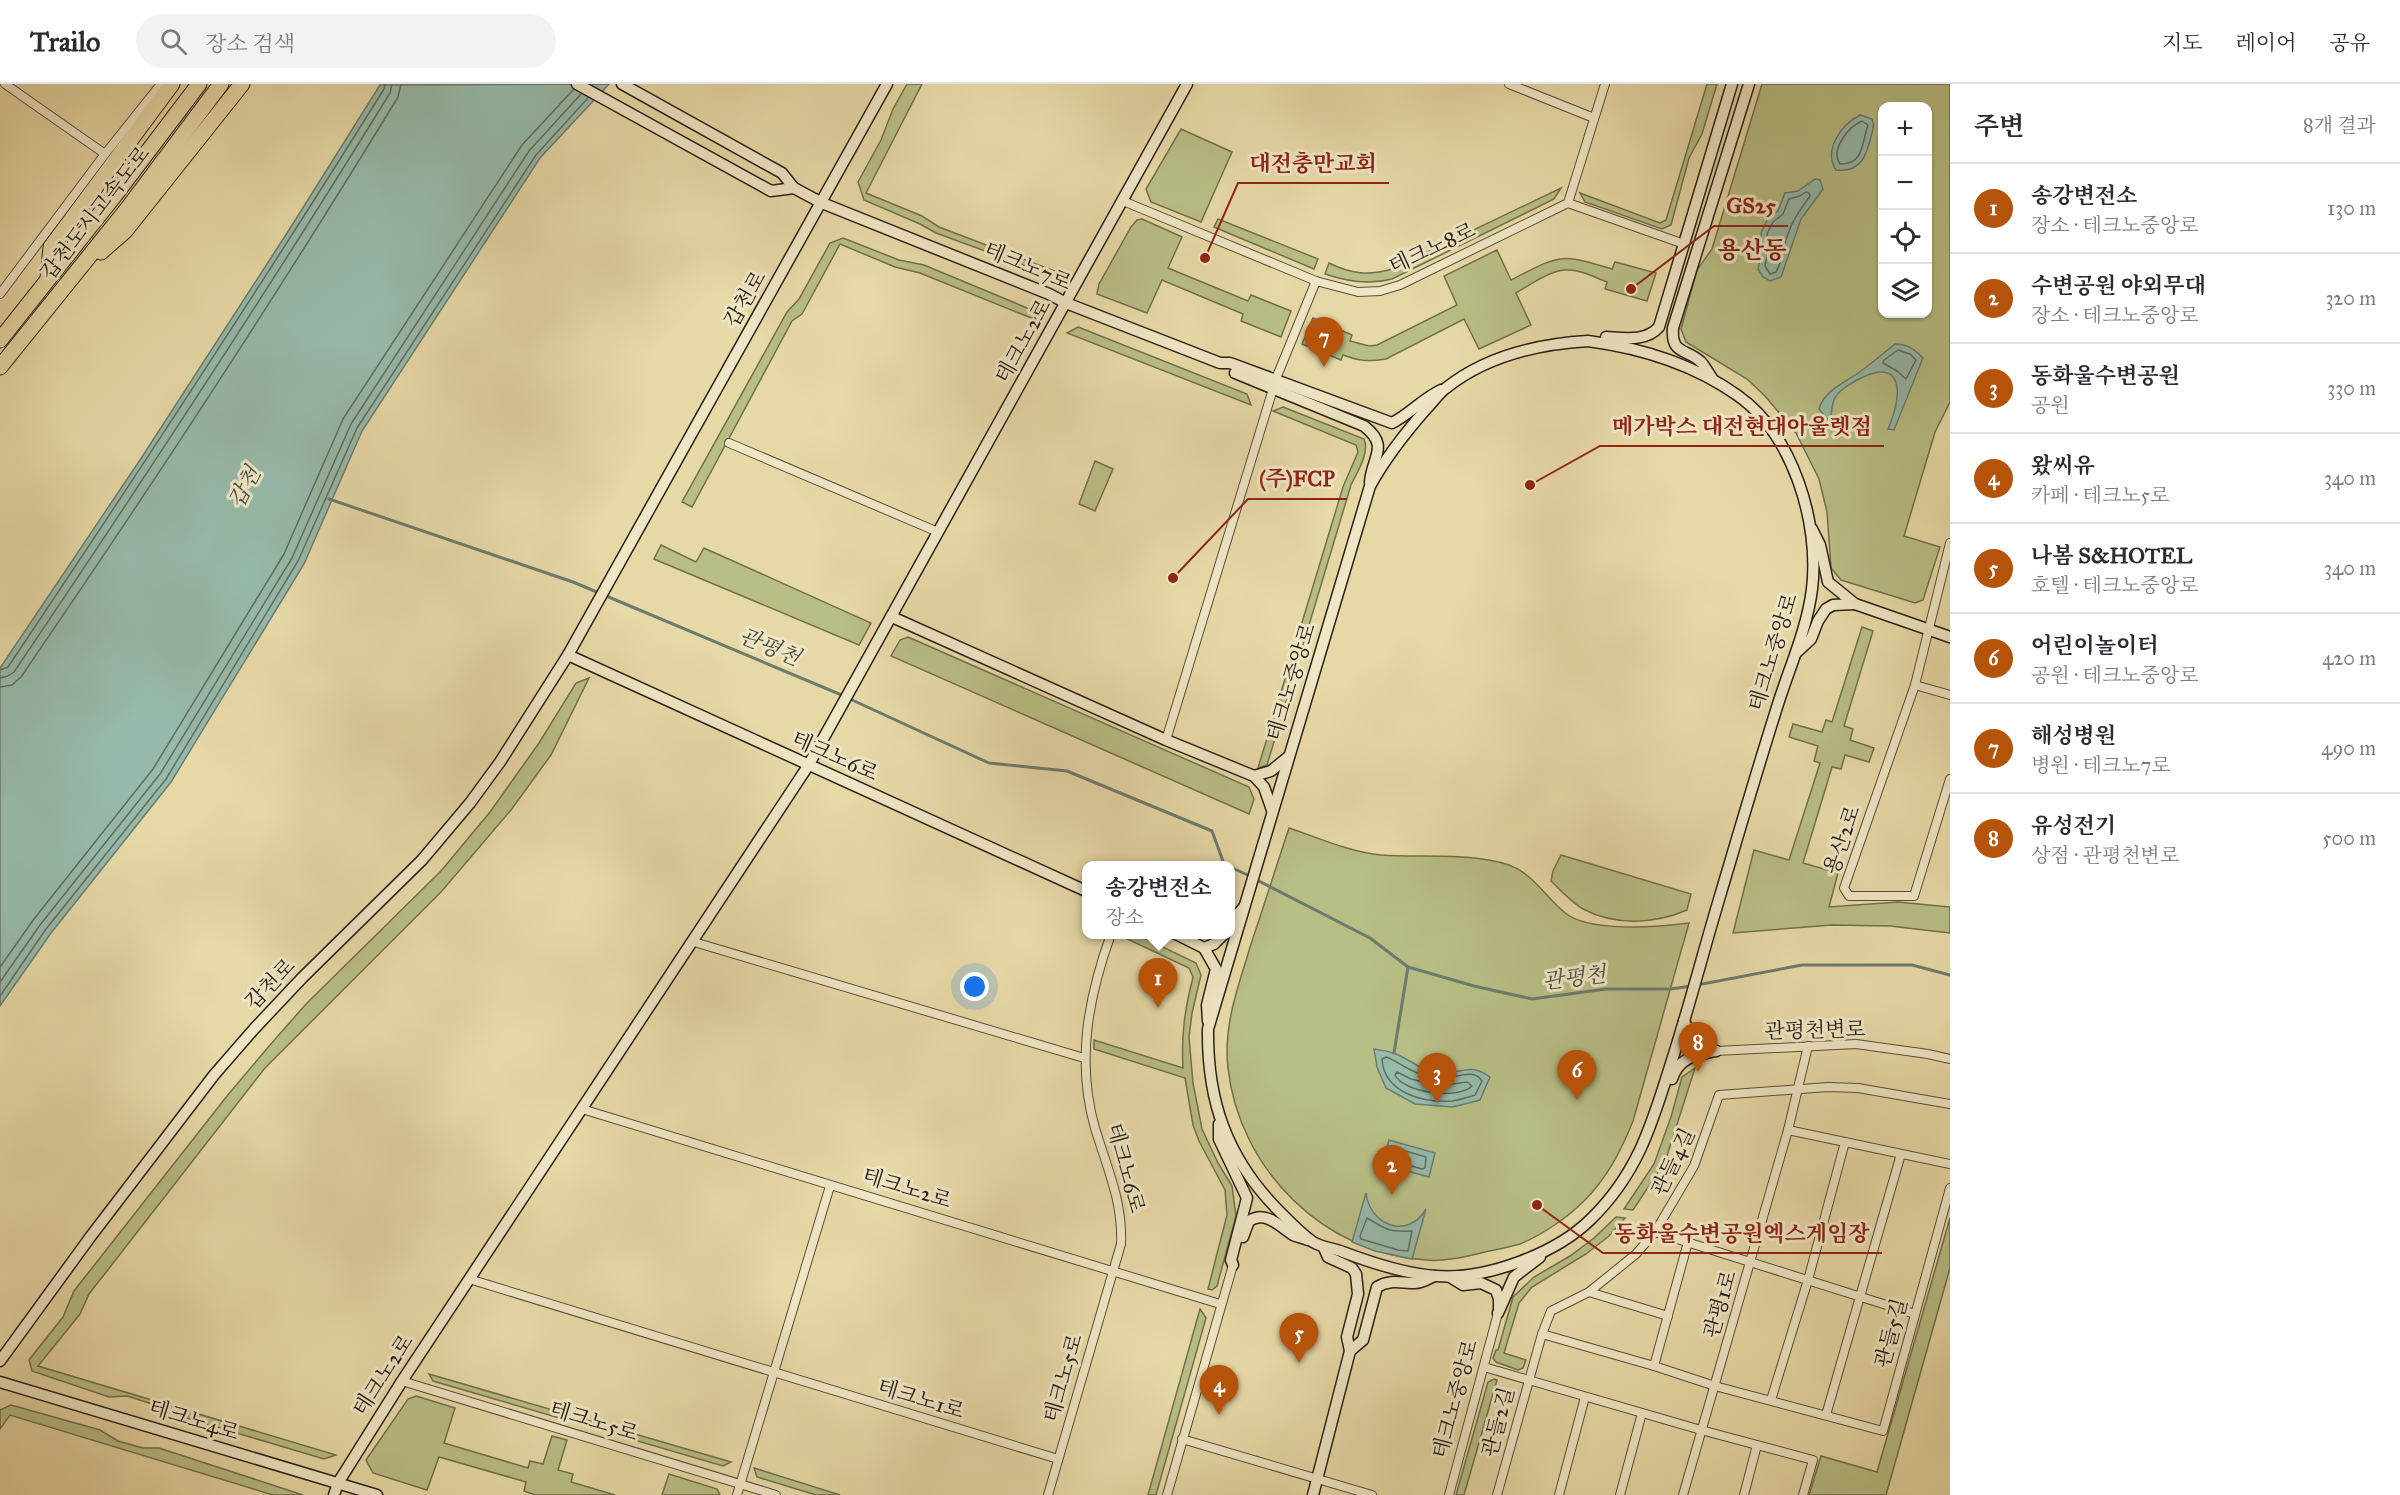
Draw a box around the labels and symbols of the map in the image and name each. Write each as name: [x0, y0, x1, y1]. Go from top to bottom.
street label: 갑천도시고속도로: [35, 141, 155, 285]
callout: 대전충만교회: [1238, 143, 1389, 183]
text: 대전충만교회: [1249, 150, 1377, 177]
callout: GS25: [1714, 186, 1788, 226]
text: GS25: [1726, 192, 1777, 219]
street label: 테크노8로: [1385, 217, 1479, 279]
district label: 용산동: [1717, 235, 1787, 265]
street label: 테크노7로: [980, 236, 1076, 296]
street label: 갑천로: [719, 266, 771, 332]
street label: 테크노2로: [989, 295, 1057, 387]
pin: 7: [1304, 318, 1344, 367]
callout: 메가박스 대전현대아울렛점: [1600, 406, 1884, 446]
text: 메가박스 대전현대아울렛점: [1612, 413, 1872, 440]
callout: (주)FCP: [1248, 459, 1347, 499]
water label: 갑천: [223, 461, 267, 512]
text: (주)FCP: [1259, 465, 1335, 492]
street label: 테크노중앙로: [1743, 590, 1803, 714]
street label: 테크노중앙로: [1261, 620, 1321, 744]
water label: 관평천: [735, 622, 806, 672]
street label: 테크노6로: [788, 725, 882, 787]
street label: 용산2로: [1818, 802, 1866, 878]
street label: 갑천로: [240, 953, 300, 1015]
pin: 1: [1138, 958, 1178, 1008]
water label: 관평천: [1541, 960, 1609, 995]
your location: [960, 972, 989, 1001]
street label: 관평천변로: [1764, 1016, 1866, 1044]
pin: 8: [1678, 1022, 1718, 1072]
pin: 6: [1558, 1050, 1596, 1100]
pin: 3: [1418, 1054, 1456, 1103]
street label: 테크노6로: [1102, 1120, 1150, 1216]
street label: 관들4길: [1645, 1124, 1701, 1200]
pin: 2: [1372, 1146, 1412, 1195]
street label: 테크노2로: [859, 1162, 955, 1214]
callout: 동화울수변공원엑스게임장: [1603, 1213, 1882, 1253]
text: 동화울수변공원엑스게임장: [1614, 1220, 1870, 1247]
street label: 관평1로: [1698, 1267, 1742, 1341]
street label: 관들5길: [1869, 1296, 1913, 1370]
pin: 5: [1280, 1314, 1318, 1363]
street label: 테크노2로: [347, 1330, 419, 1420]
street label: 테크노5로: [1038, 1331, 1088, 1425]
street label: 테크노중앙로: [1427, 1337, 1483, 1461]
pin: 4: [1200, 1366, 1238, 1415]
street label: 테크노1로: [874, 1373, 968, 1425]
street label: 관들2길: [1476, 1384, 1520, 1460]
street label: 테크노4로: [146, 1394, 242, 1446]
street label: 테크노5로: [547, 1395, 641, 1447]

